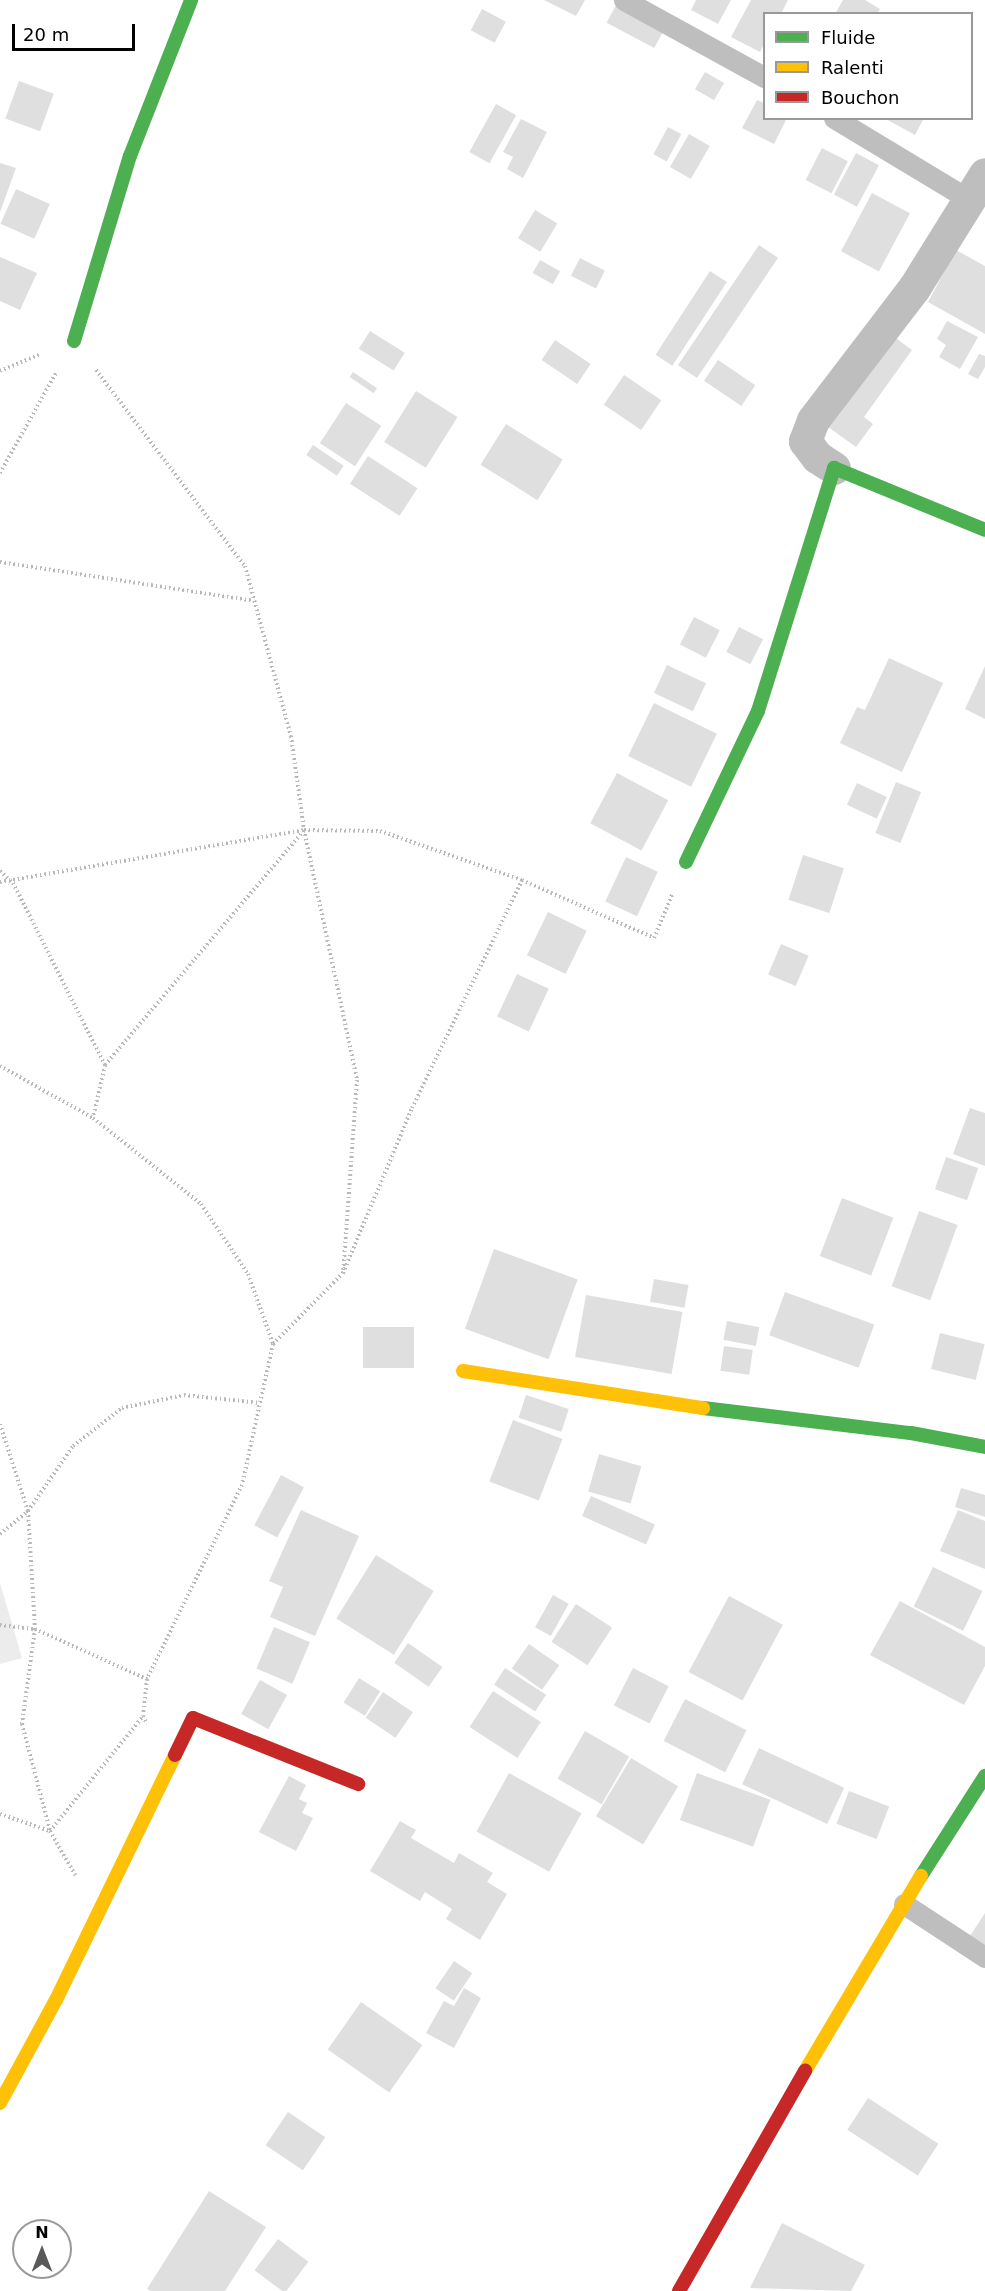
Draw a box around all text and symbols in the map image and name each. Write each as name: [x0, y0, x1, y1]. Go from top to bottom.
scale bar: [15, 12, 138, 50]
legend: [763, 12, 973, 120]
text: 20 m: [23, 24, 69, 45]
text: Fluide: [821, 27, 875, 48]
text: Ralenti: [821, 57, 884, 78]
text: Bouchon: [821, 87, 900, 108]
north arrow: [12, 2219, 72, 2279]
text: N: [35, 2223, 49, 2242]

